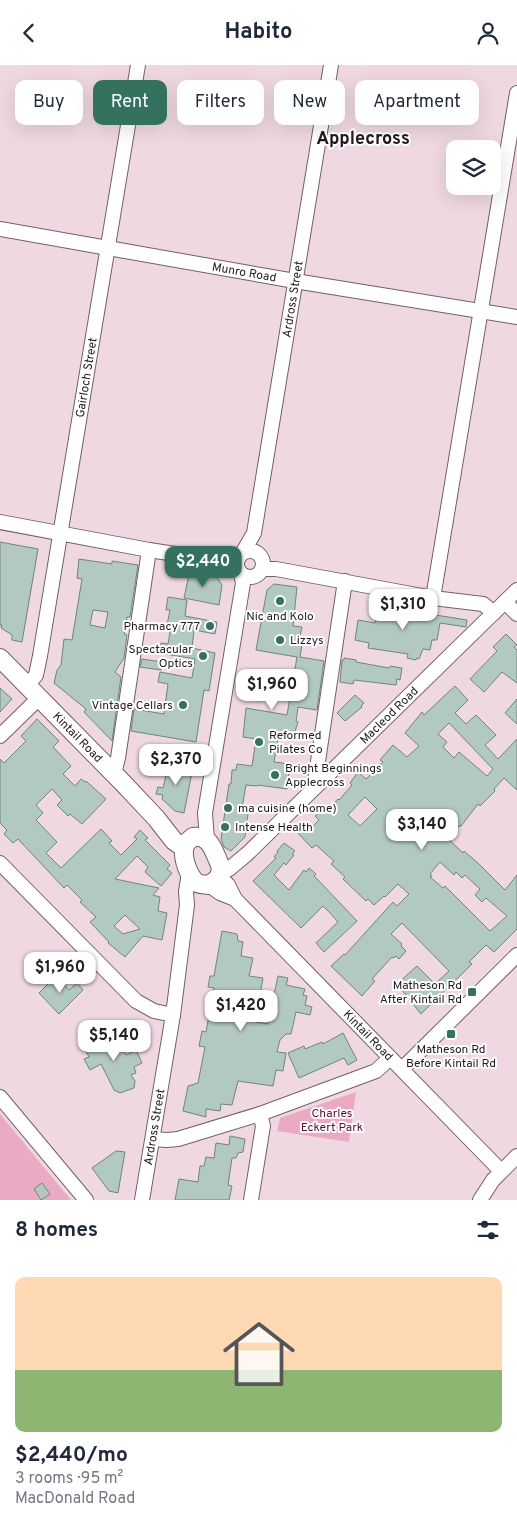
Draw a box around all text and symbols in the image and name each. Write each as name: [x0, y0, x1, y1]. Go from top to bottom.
icon: back: [15, 19, 43, 47]
text: Habito: [224, 19, 293, 46]
icon: person: [474, 19, 502, 47]
chip: Buy: [15, 80, 83, 125]
chip: Rent: [93, 80, 167, 125]
chip: Filters: [177, 80, 264, 125]
chip: New: [274, 80, 345, 125]
chip: Apartment: [355, 80, 479, 125]
district label: Applecross: [316, 128, 410, 151]
map controls: [446, 140, 501, 195]
button: layers: [446, 140, 501, 195]
street label: Munro Road: [211, 260, 278, 287]
street label: Ardross Street: [279, 260, 308, 339]
street label: Gairloch Street: [73, 336, 102, 419]
pin: $2,440: [162, 545, 244, 588]
text: $2,440: [176, 552, 230, 572]
pin: $1,310: [362, 589, 444, 631]
marker: Nic and Kolo: [274, 595, 286, 607]
text: $1,310: [380, 595, 426, 615]
place label: Nic and Kolo: [246, 609, 314, 625]
place label: Pharmacy 777: [123, 619, 200, 635]
marker: Pharmacy 777: [204, 620, 216, 632]
place label: Lizzys: [290, 633, 324, 649]
marker: Lizzys: [274, 634, 286, 646]
place label: Spectacular Optics: [128, 642, 193, 672]
marker: Spectacular Optics: [197, 650, 209, 662]
pin: $1,960: [231, 669, 313, 711]
text: $1,960: [247, 675, 297, 695]
street label: Macleod Road: [357, 684, 422, 748]
place label: Vintage Cellars: [91, 698, 173, 714]
marker: Vintage Cellars: [177, 699, 189, 711]
street label: Kintail Road: [49, 709, 106, 767]
place label: Reformed Pilates Co: [269, 728, 323, 758]
marker: Reformed Pilates Co: [253, 736, 265, 748]
pin: $2,370: [135, 743, 217, 786]
text: $2,370: [150, 750, 202, 770]
place label: Bright Beginnings Applecross: [285, 761, 382, 791]
marker: Bright Beginnings Applecross: [269, 769, 281, 781]
place label: ma cuisine (home): [238, 801, 337, 817]
marker: ma cuisine (home): [222, 802, 234, 814]
pin: $3,140: [381, 809, 463, 851]
text: $3,140: [397, 815, 447, 835]
place label: Intense Health: [235, 820, 313, 836]
marker: Intense Health: [219, 821, 231, 833]
pin: $1,960: [19, 951, 101, 994]
text: $1,960: [35, 958, 85, 978]
place label: Matheson Rd After Kintail Rd: [380, 978, 462, 1008]
marker: Matheson Rd After Kintail Rd: [466, 986, 478, 998]
pin: $1,420: [200, 989, 282, 1032]
text: $1,420: [216, 996, 266, 1016]
street label: Kintail Road: [339, 1007, 396, 1065]
pin: $5,140: [73, 1019, 155, 1062]
text: $5,140: [89, 1026, 139, 1046]
marker: Matheson Rd Before Kintail Rd: [445, 1028, 457, 1040]
place label: Matheson Rd Before Kintail Rd: [406, 1042, 496, 1072]
street label: Ardross Street: [141, 1088, 170, 1167]
park label: Charles Eckert Park: [301, 1106, 363, 1136]
icon: filters: [474, 1216, 502, 1244]
text: 8 homes: [15, 1217, 98, 1244]
icon: home: [214, 1309, 304, 1399]
text: $2,440/mo: [15, 1442, 128, 1469]
text: 3 rooms · 95 m²: [15, 1469, 123, 1489]
text: MacDonald Road: [15, 1489, 135, 1509]

